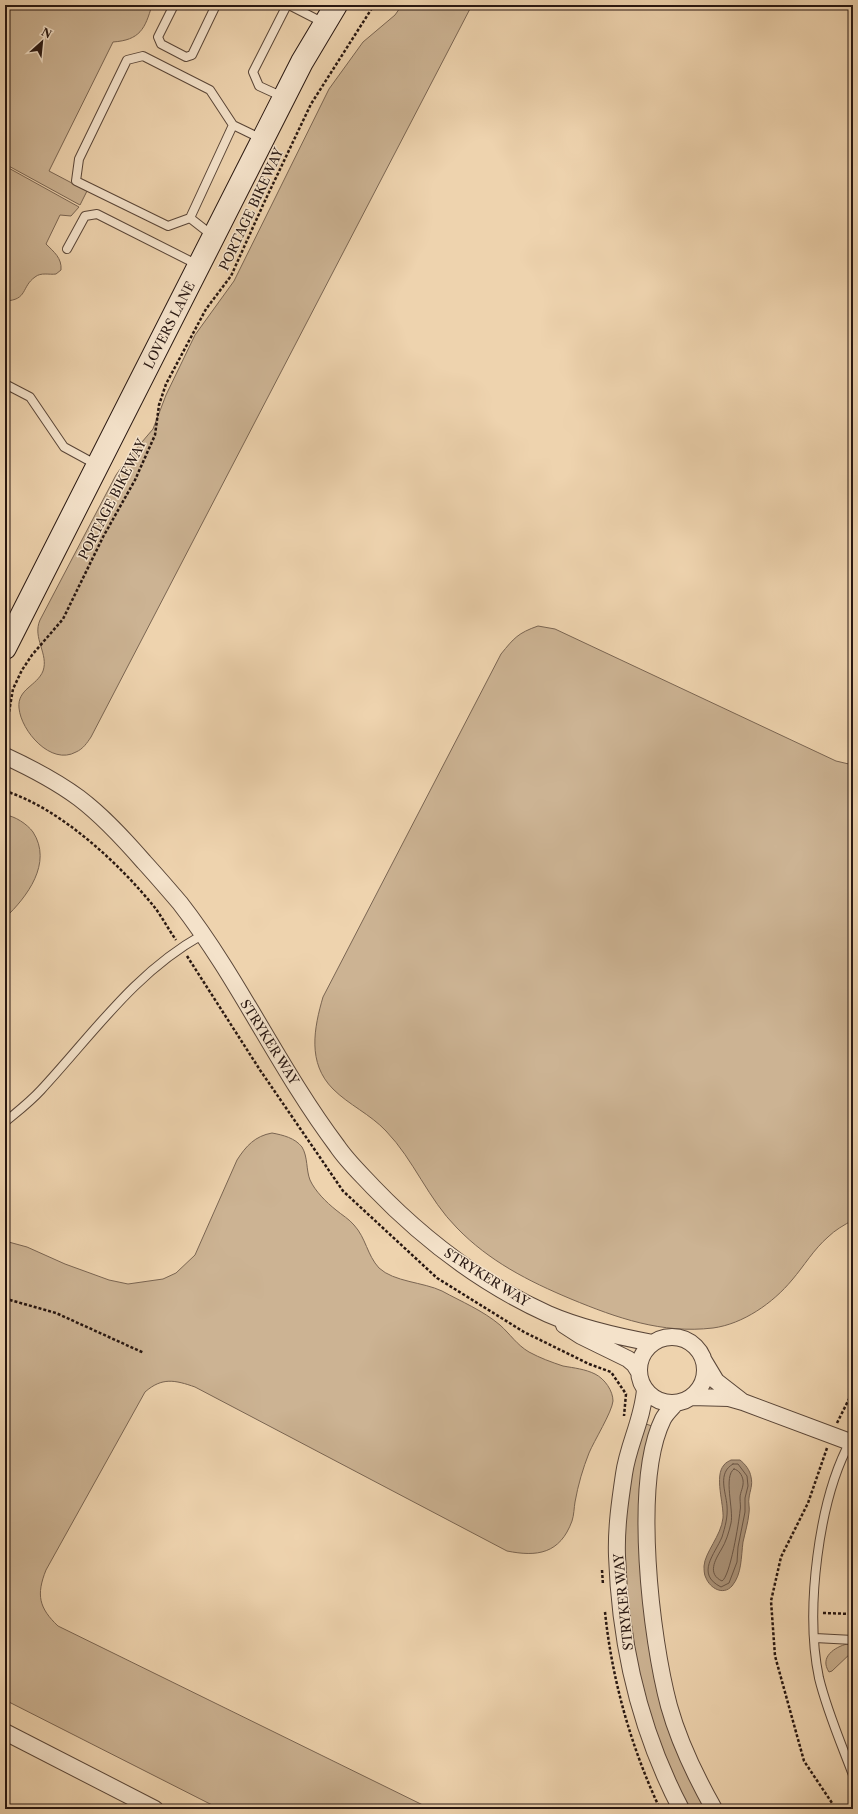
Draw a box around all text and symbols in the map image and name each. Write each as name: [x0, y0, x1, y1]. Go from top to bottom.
north arrow: [22, 22, 62, 62]
text: N: [39, 25, 54, 42]
street label: PORTAGE BIKEWAY: [216, 144, 287, 273]
street label: LOVERS LANE: [140, 279, 198, 371]
street label: PORTAGE BIKEWAY: [75, 435, 150, 562]
street label: STRYKER WAY: [237, 996, 303, 1088]
street label: STRYKER WAY: [441, 1244, 533, 1310]
street label: STRYKER WAY: [610, 1552, 636, 1651]

